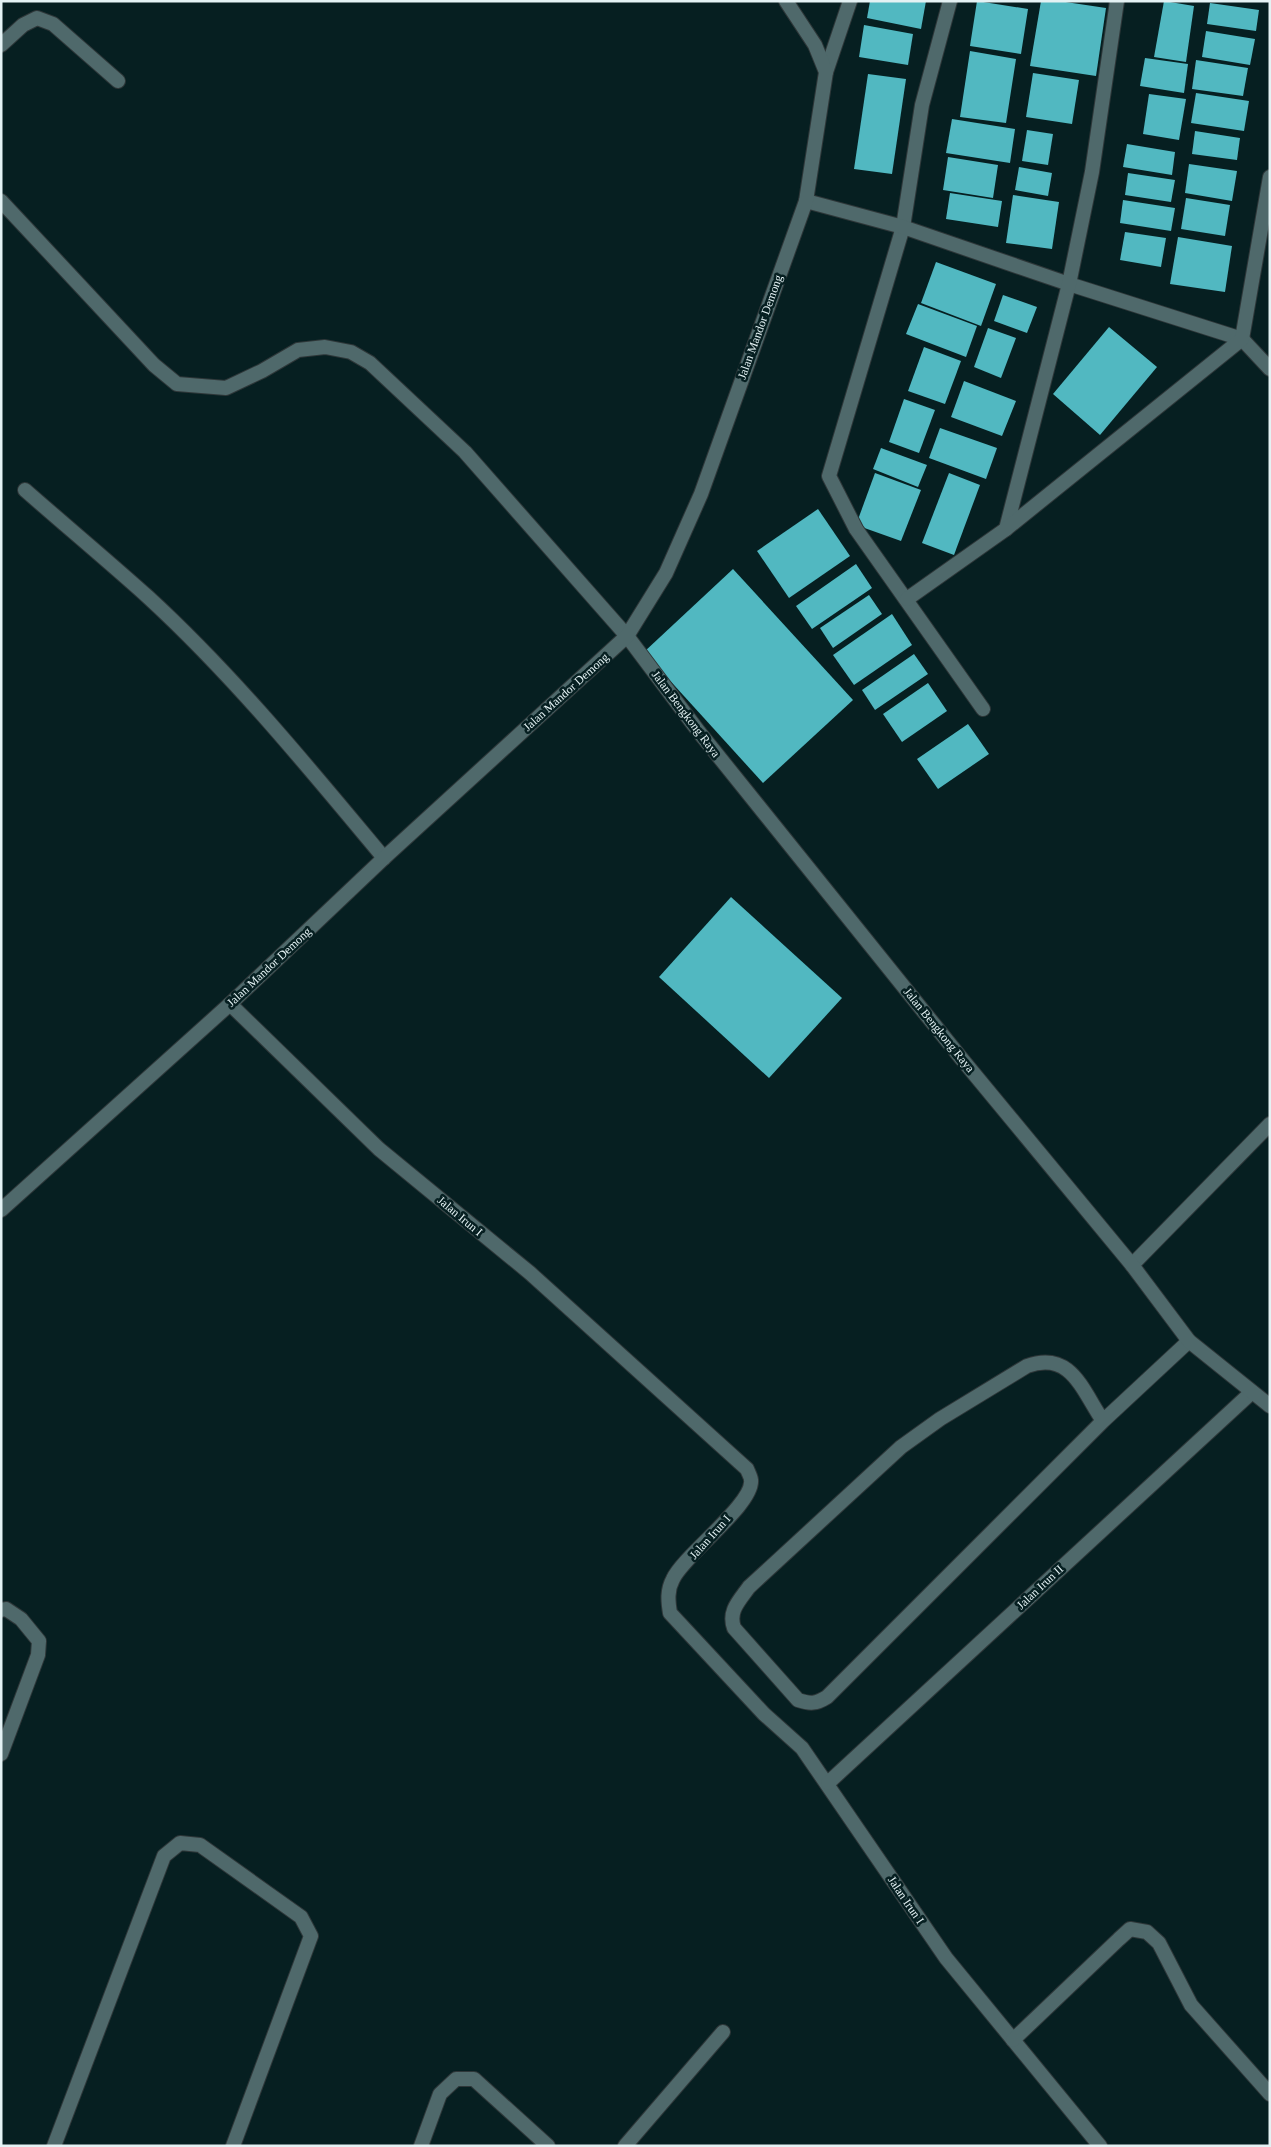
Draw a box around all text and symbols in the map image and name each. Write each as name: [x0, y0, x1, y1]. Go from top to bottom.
street label: Jalan Mandor Demong: [735, 273, 785, 381]
street label: Jalan Mandor Demong: [520, 650, 612, 734]
street label: Jalan Bengkong Raya: [649, 668, 723, 761]
street label: Jalan Mandor Demong: [224, 924, 314, 1010]
street label: Jalan Bengkong Raya: [901, 985, 978, 1076]
street label: Jalan Irun I: [435, 1193, 485, 1239]
street label: Jalan Irun I: [687, 1512, 733, 1562]
street label: Jalan Irun II: [1014, 1562, 1066, 1612]
street label: Jalan Irun I: [885, 1873, 927, 1927]

